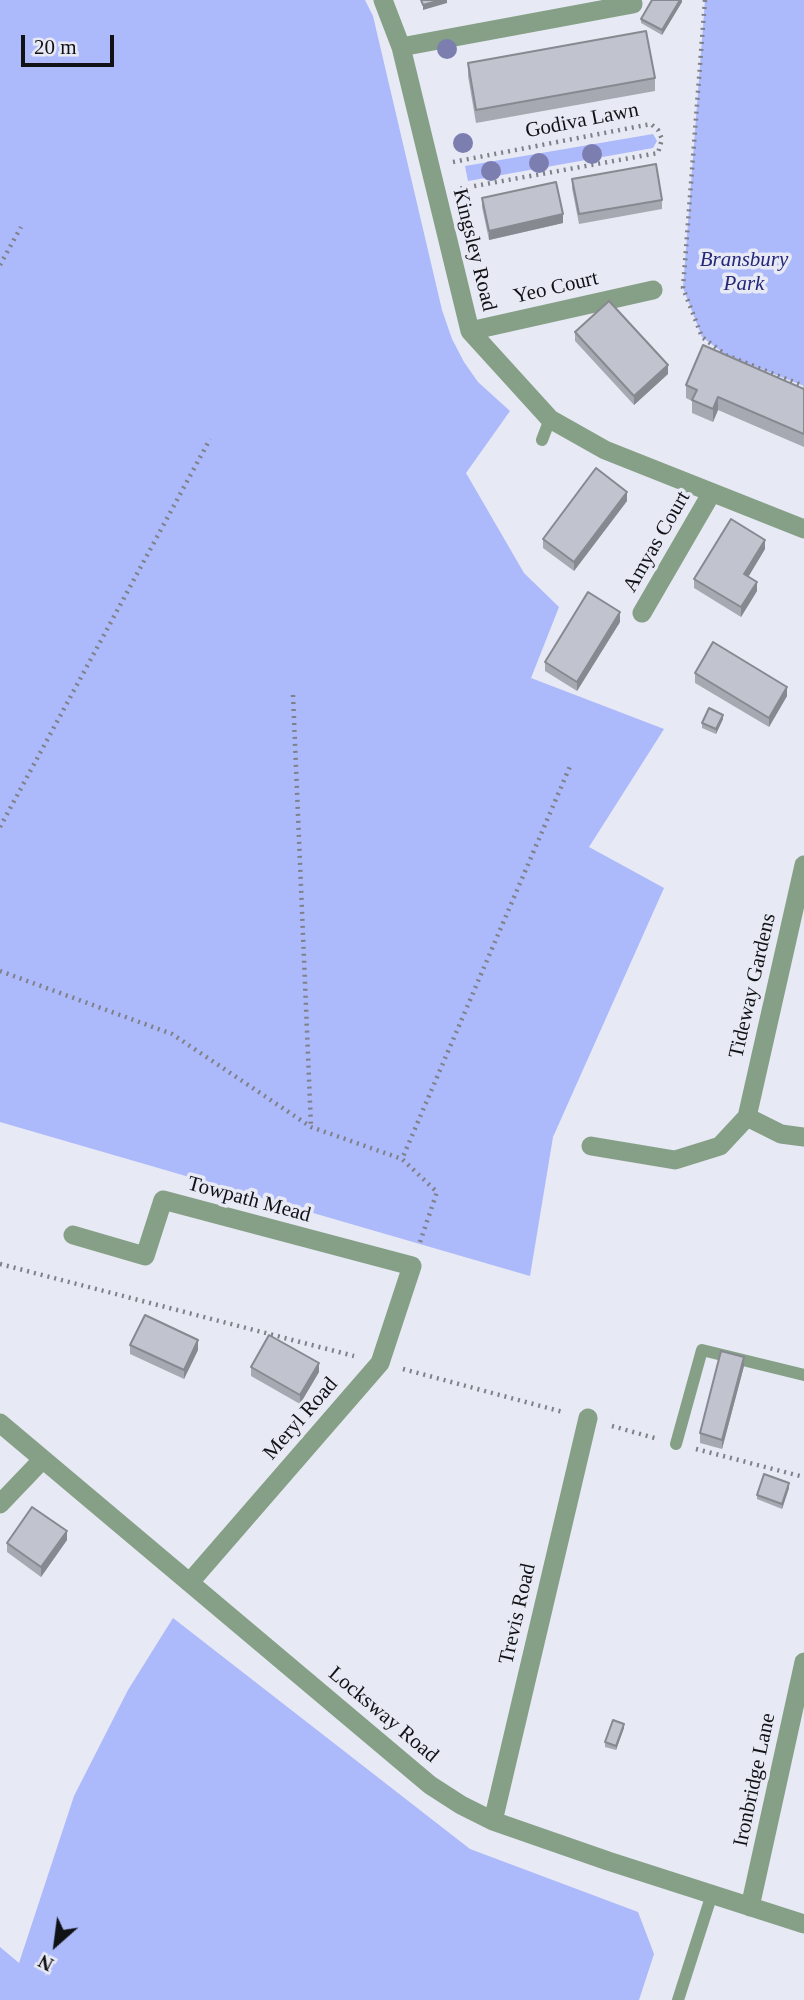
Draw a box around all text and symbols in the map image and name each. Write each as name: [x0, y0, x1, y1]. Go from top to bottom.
scale bar: [24, 21, 117, 65]
text: 20 m: [34, 35, 77, 59]
street label: Godiva Lawn: [523, 98, 641, 144]
street label: Kingsley Road: [447, 186, 501, 314]
park label: Bransbury Park: [700, 247, 788, 297]
street label: Yeo Court: [511, 266, 601, 310]
street label: Amyas Court: [618, 487, 696, 597]
street label: Tideway Gardens: [724, 911, 782, 1061]
street label: Towpath Mead: [185, 1171, 313, 1229]
street label: Meryl Road: [258, 1373, 344, 1465]
street label: Trevis Road: [494, 1561, 542, 1667]
street label: Locksway Road: [323, 1662, 443, 1768]
street label: Ironbridge Lane: [729, 1711, 781, 1849]
north arrow: [21, 1909, 91, 1979]
text: N: [35, 1950, 57, 1975]

